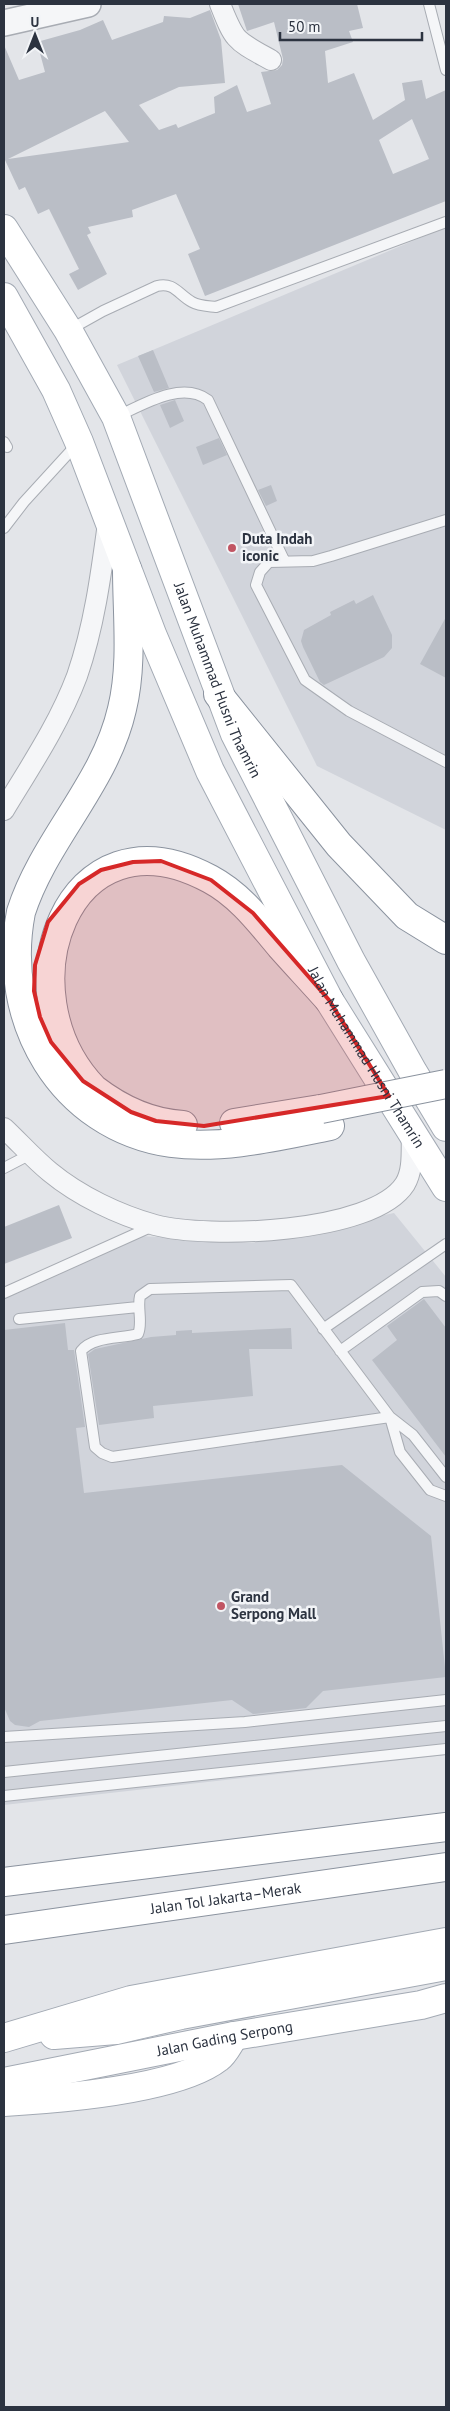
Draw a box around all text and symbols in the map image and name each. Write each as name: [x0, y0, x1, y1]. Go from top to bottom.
north arrow: [10, 10, 60, 60]
scale bar: [280, 10, 422, 42]
text: U: [31, 13, 39, 31]
text: 50 m: [288, 17, 321, 36]
place label: Duta Indah iconic: [242, 529, 312, 565]
marker: Duta Indah iconic: [226, 542, 238, 554]
street label: Jalan Muhammad Husni Thamrin: [170, 579, 266, 781]
street label: Jalan Muhammad Husni Thamrin: [304, 962, 429, 1151]
place label: Grand Serpong Mall: [231, 1587, 317, 1623]
marker: Grand Serpong Mall: [215, 1600, 227, 1612]
street label: Jalan Tol Jakarta–Merak: [148, 1878, 303, 1918]
street label: Jalan Gading Serpong: [154, 2016, 294, 2060]

